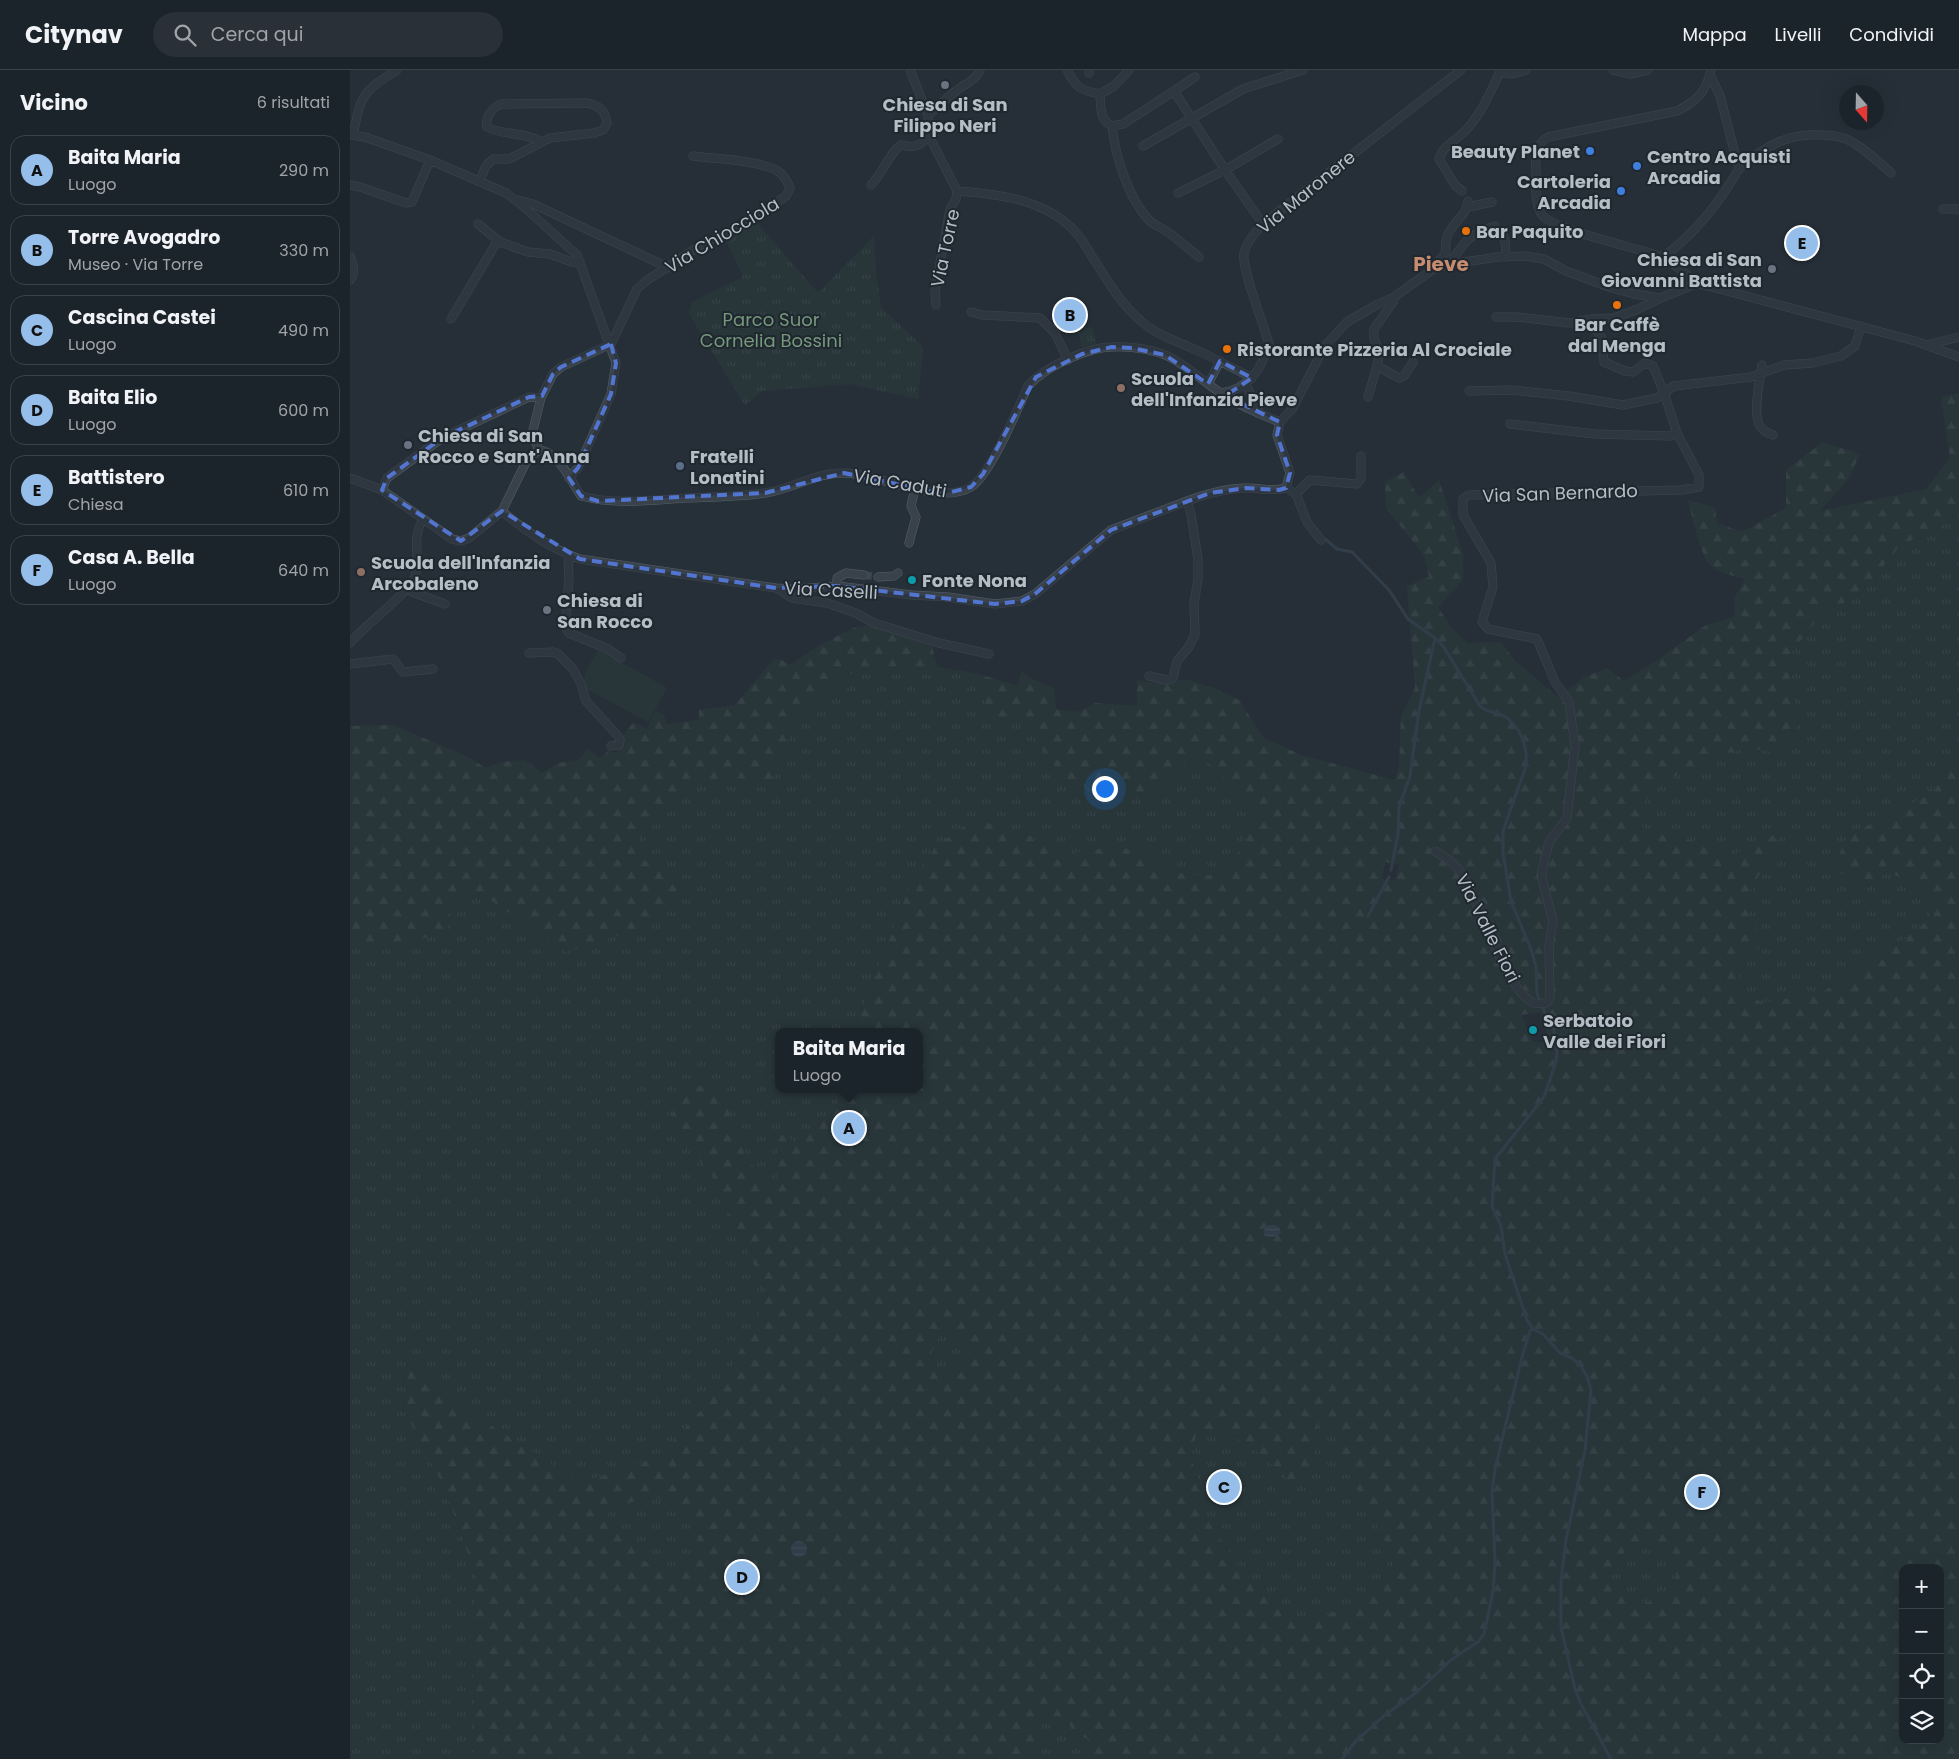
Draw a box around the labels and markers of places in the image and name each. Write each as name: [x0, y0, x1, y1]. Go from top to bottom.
marker: Chiesa di San Filippo Neri: [939, 79, 951, 91]
place label: Chiesa di San Filippo Neri: [882, 92, 1008, 138]
place label: Beauty Planet: [1451, 139, 1580, 164]
place label: Centro Acquisti Arcadia: [1647, 144, 1791, 190]
marker: Beauty Planet: [1584, 145, 1596, 157]
marker: Centro Acquisti Arcadia: [1631, 160, 1643, 172]
place label: Cartoleria Arcadia: [1517, 169, 1611, 215]
marker: Cartoleria Arcadia: [1615, 185, 1627, 197]
place label: Bar Paquito: [1476, 219, 1584, 244]
pin: E: [1786, 224, 1818, 262]
marker: Bar Paquito: [1460, 225, 1472, 237]
place label: Chiesa di San Giovanni Battista: [1601, 247, 1762, 293]
marker: Chiesa di San Giovanni Battista: [1766, 263, 1778, 275]
pin: B: [1054, 296, 1086, 334]
marker: Bar Caffè dal Menga: [1611, 299, 1623, 311]
place label: Bar Caffè dal Menga: [1568, 312, 1666, 358]
place label: Ristorante Pizzeria Al Crociale: [1237, 337, 1512, 362]
marker: Ristorante Pizzeria Al Crociale: [1221, 343, 1233, 355]
place label: Scuola dell'Infanzia Pieve: [1131, 366, 1297, 412]
marker: Scuola dell'Infanzia Pieve: [1115, 382, 1127, 394]
place label: Chiesa di San Rocco e Sant'Anna: [418, 423, 590, 469]
marker: Chiesa di San Rocco e Sant'Anna: [402, 439, 414, 451]
place label: Fratelli Lonatini: [690, 444, 764, 490]
marker: Fratelli Lonatini: [674, 460, 686, 472]
place label: Scuola dell'Infanzia Arcobaleno: [371, 550, 551, 596]
marker: Scuola dell'Infanzia Arcobaleno: [355, 566, 367, 578]
place label: Fonte Nona: [922, 568, 1027, 593]
marker: Fonte Nona: [906, 574, 918, 586]
place label: Chiesa di San Rocco: [557, 588, 653, 634]
marker: Chiesa di San Rocco: [541, 604, 553, 616]
place label: Serbatoio Valle dei Fiori: [1543, 1008, 1666, 1054]
marker: Serbatoio Valle dei Fiori: [1527, 1024, 1539, 1036]
pin: A: [833, 1109, 865, 1147]
pin: C: [1208, 1468, 1240, 1506]
pin: F: [1686, 1473, 1718, 1511]
pin: D: [726, 1558, 758, 1596]

